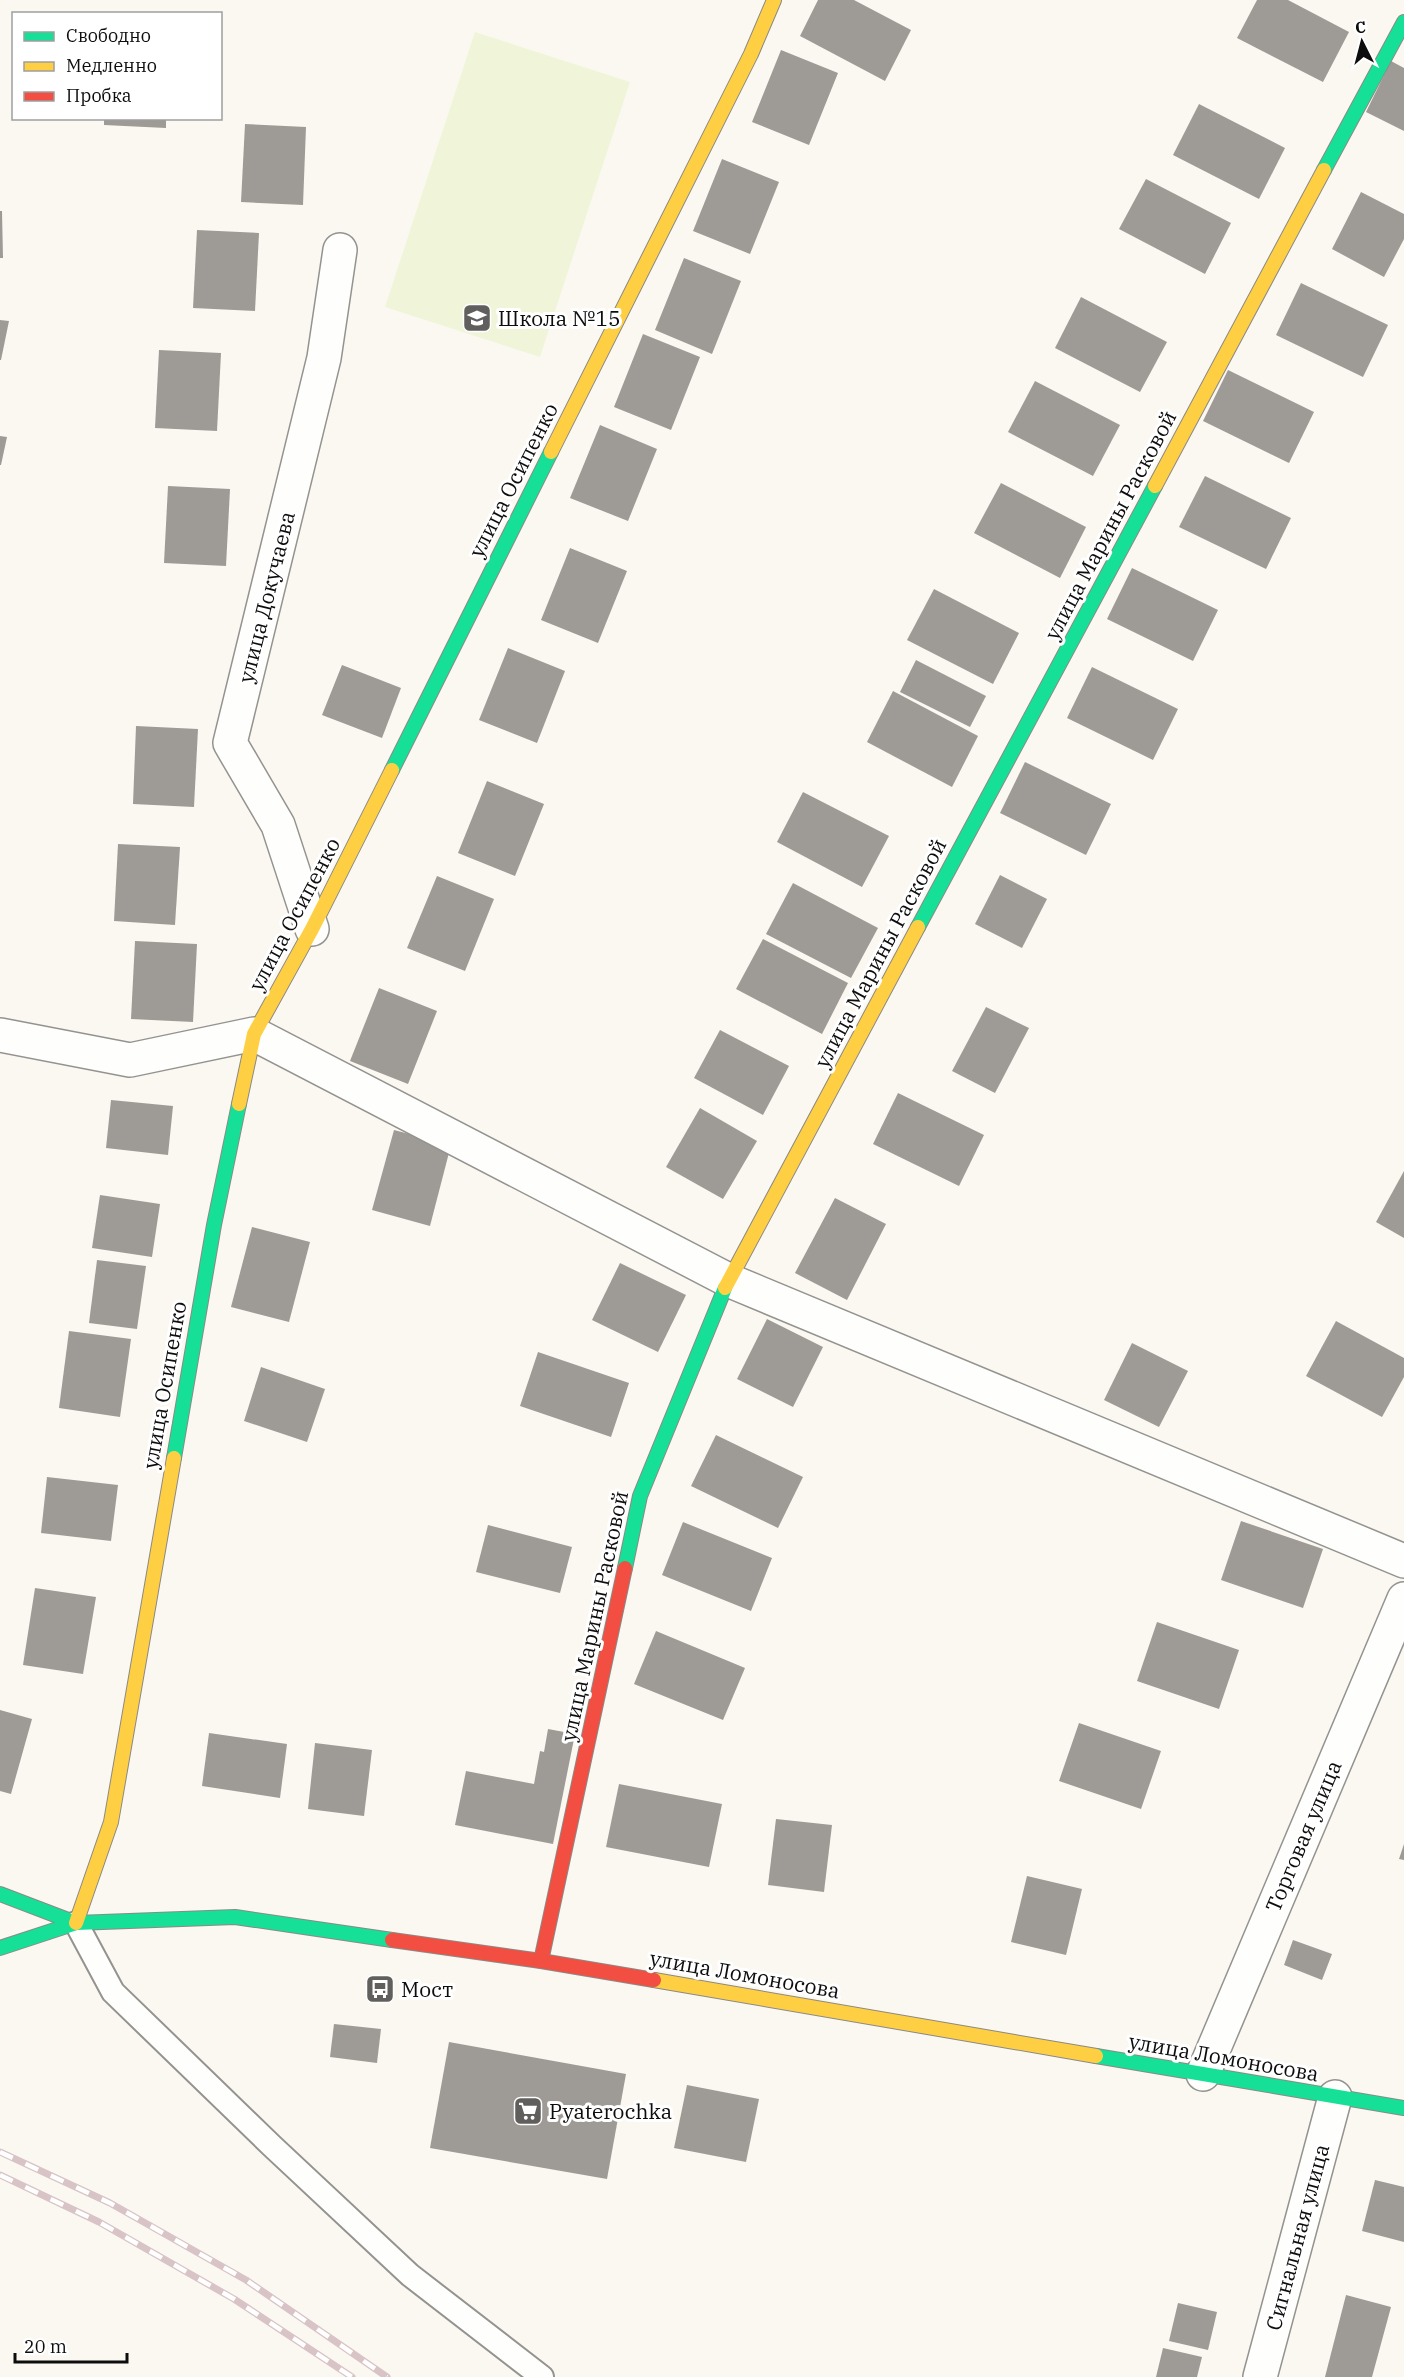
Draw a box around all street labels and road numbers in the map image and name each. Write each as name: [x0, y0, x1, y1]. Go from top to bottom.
street label: улица Осипенко: [462, 398, 564, 562]
street label: улица Марины Расковой: [1038, 406, 1182, 644]
street label: улица Докучаева: [231, 508, 301, 686]
street label: улица Осипенко: [242, 833, 346, 995]
street label: улица Марины Расковой: [808, 834, 952, 1072]
street label: улица Осипенко: [135, 1299, 193, 1471]
street label: улица Марины Расковой: [554, 1488, 634, 1744]
street label: Торговая улица: [1258, 1756, 1348, 1916]
street label: улица Ломоносова: [648, 1943, 842, 2005]
street label: улица Ломоносова: [1127, 2026, 1321, 2088]
street label: Сигнальная улица: [1259, 2141, 1335, 2333]

